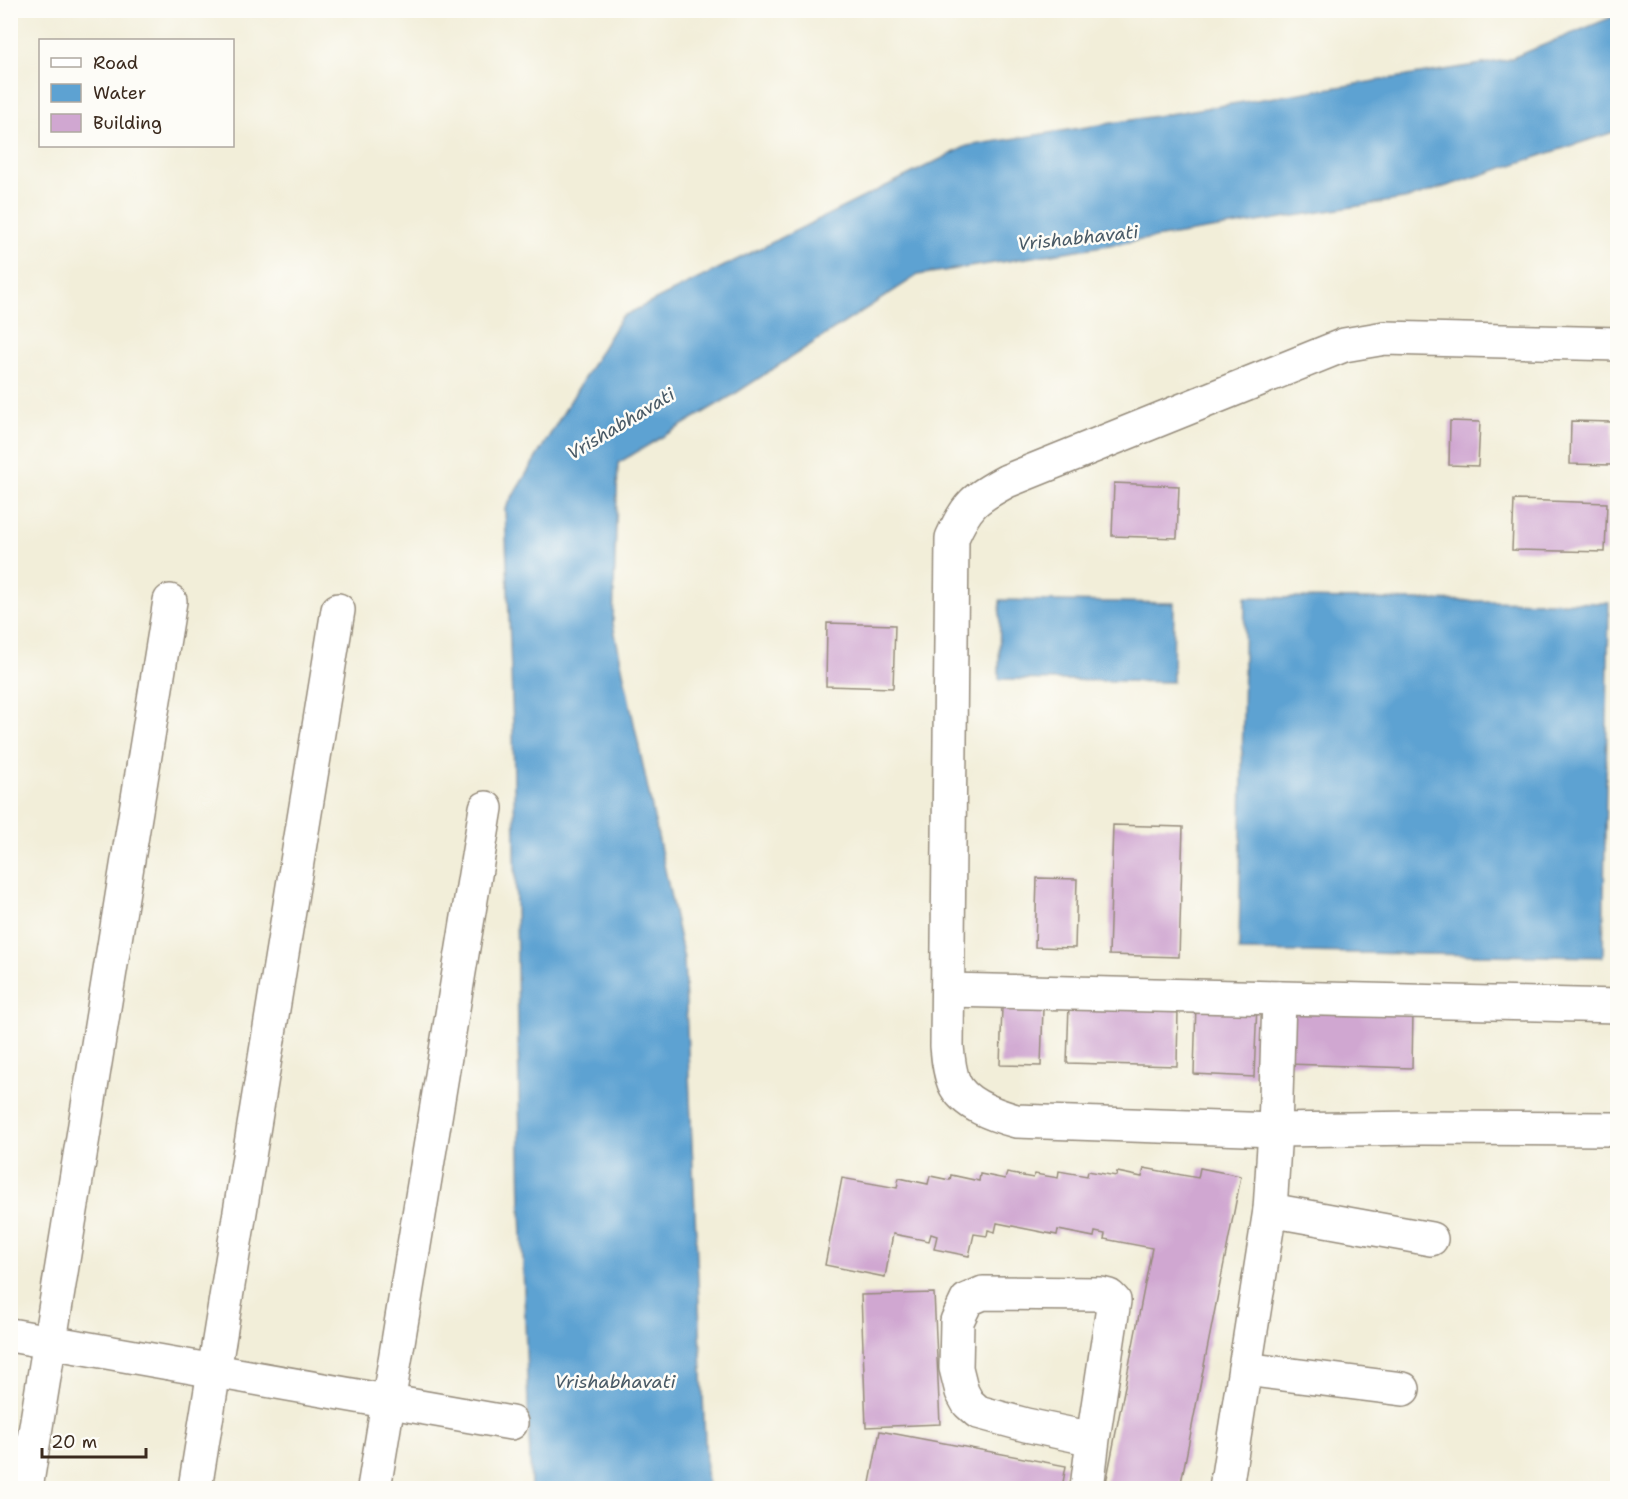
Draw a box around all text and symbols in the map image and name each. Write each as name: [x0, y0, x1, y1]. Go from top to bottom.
legend: [39, 39, 234, 147]
text: Road: [93, 51, 138, 75]
text: Water: [93, 81, 146, 105]
text: Building: [93, 111, 162, 135]
water label: Vrishabhavati: [1016, 220, 1140, 256]
water label: Vrishabhavati: [563, 382, 680, 466]
water label: Vrishabhavati: [554, 1370, 677, 1394]
scale bar: [42, 1421, 146, 1459]
text: 20 m: [51, 1430, 97, 1454]

